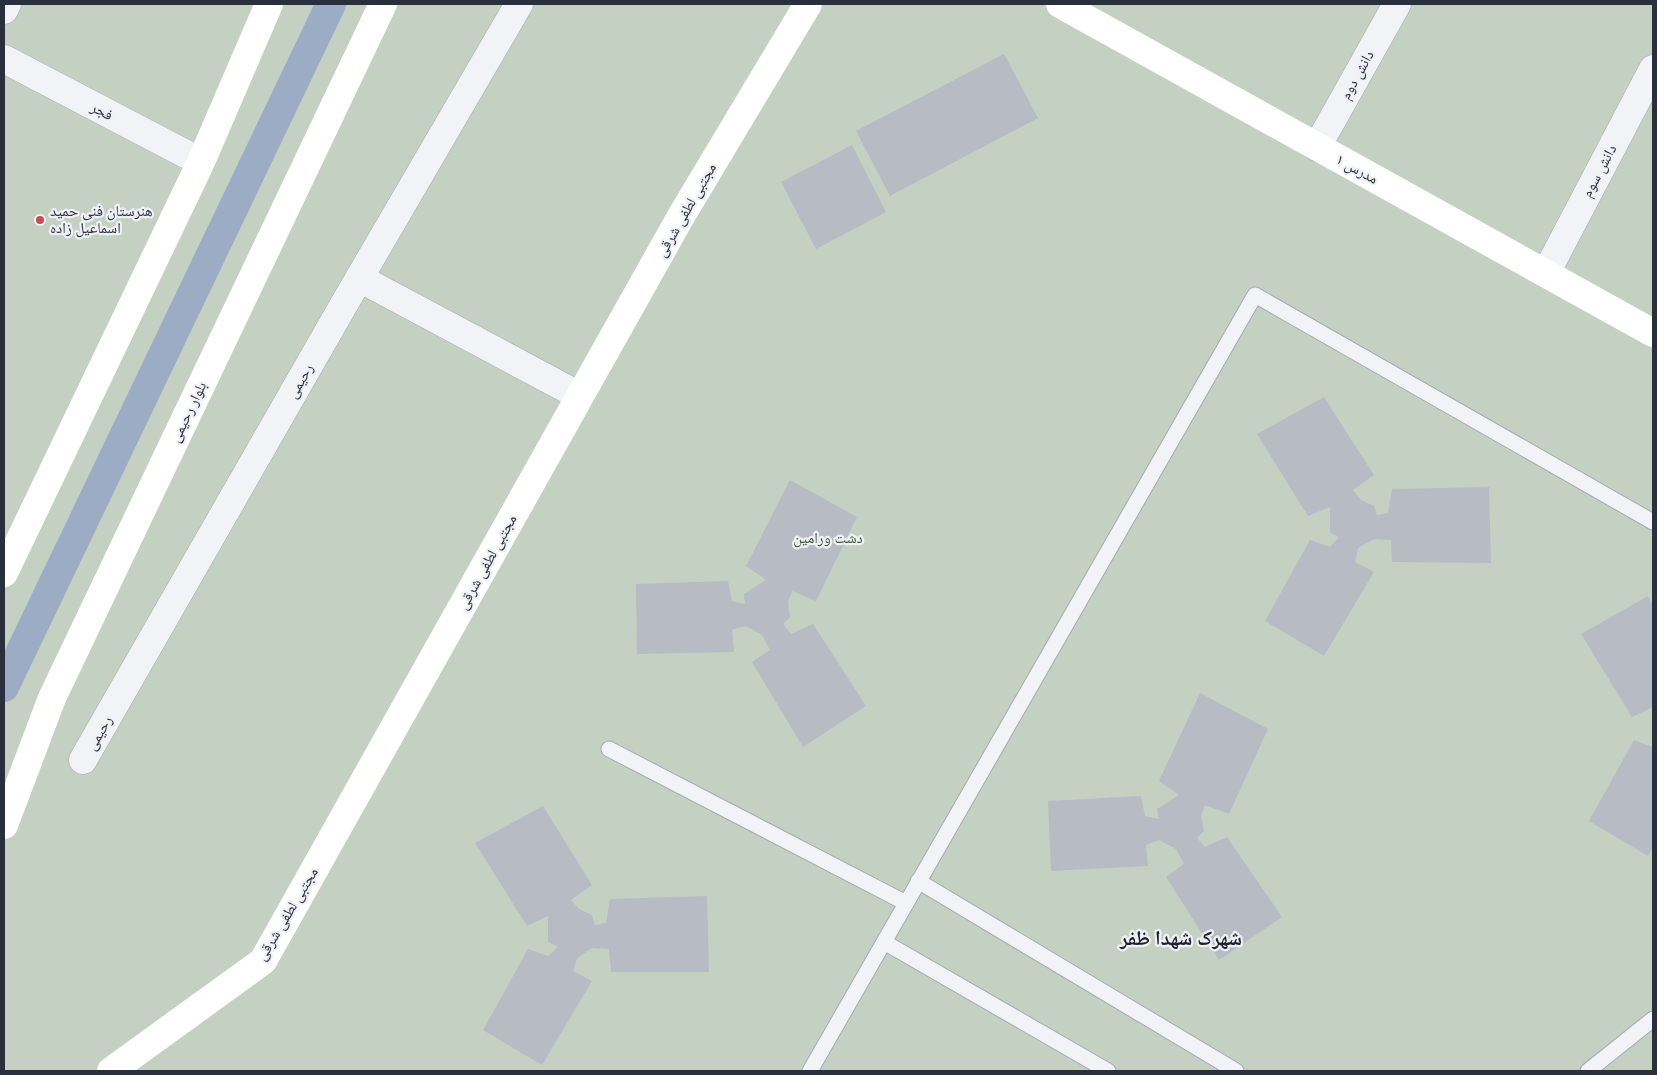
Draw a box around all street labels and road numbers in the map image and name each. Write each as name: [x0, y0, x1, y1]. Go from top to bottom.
street label: دانش دوم: [1335, 47, 1379, 103]
street label: فجر: [87, 96, 117, 124]
street label: دانش سوم: [1577, 141, 1621, 201]
street label: مدرس ۱: [1332, 149, 1382, 189]
street label: مجتبی لطفی شرقی: [651, 159, 721, 261]
street label: رحیمی: [282, 360, 318, 402]
street label: بلوار رحیمی: [165, 378, 211, 446]
street label: مجتبی لطفی شرقی: [453, 511, 521, 613]
street label: رحیمی: [81, 712, 117, 754]
street label: مجتبی لطفی شرقی: [251, 863, 323, 964]

